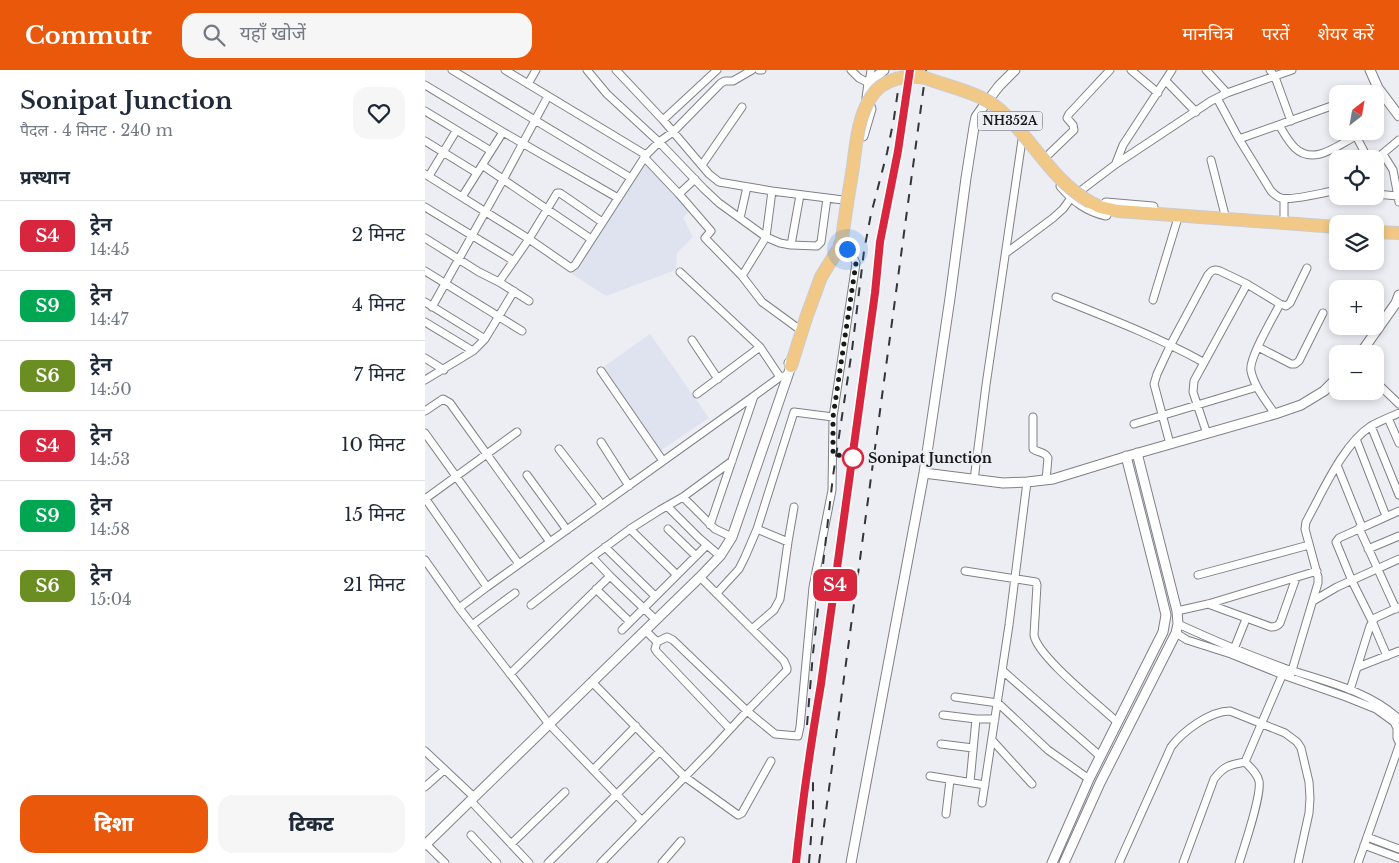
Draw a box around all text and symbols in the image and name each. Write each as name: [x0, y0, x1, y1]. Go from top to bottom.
search box: [182, 13, 532, 58]
text: Commutr: [25, 21, 152, 50]
icon: search: [200, 21, 228, 49]
text: यहाँ खोजें: [240, 22, 306, 45]
text: मानचित्र: [1182, 23, 1234, 45]
text: परतें: [1262, 23, 1290, 45]
text: शेयर करें: [1318, 23, 1374, 45]
north arrow: [1329, 85, 1384, 140]
map controls: [1329, 85, 1384, 400]
text: Sonipat Junction: [20, 86, 232, 115]
button: heart: [353, 87, 405, 139]
road number: NH352A: [977, 111, 1043, 130]
text: पैदल · 4 मिनट · 240 m: [20, 120, 173, 140]
button: locate: [1329, 150, 1384, 205]
text: प्रस्थान: [20, 166, 70, 189]
text: ट्रेन: [90, 213, 112, 236]
button: layers: [1329, 215, 1384, 270]
text: 2 मिनट: [351, 223, 405, 246]
text: S4: [36, 225, 59, 247]
your location: [835, 237, 860, 262]
text: 14:45: [90, 239, 130, 259]
button: +: [1329, 280, 1384, 335]
text: ट्रेन: [90, 283, 112, 306]
text: 4 मिनट: [352, 293, 405, 316]
text: S9: [35, 295, 60, 317]
text: 14:47: [90, 309, 128, 329]
button: −: [1329, 345, 1384, 400]
text: ट्रेन: [90, 353, 112, 376]
text: 7 मिनट: [354, 363, 405, 386]
text: S6: [35, 365, 60, 387]
text: 14:50: [90, 379, 132, 399]
text: ट्रेन: [90, 423, 112, 446]
text: 10 मिनट: [341, 433, 405, 456]
text: S4: [36, 435, 59, 457]
marker: Sonipat Junction: [842, 447, 864, 469]
text: 14:53: [90, 449, 130, 469]
place label: Sonipat Junction: [868, 449, 992, 467]
text: ट्रेन: [90, 493, 112, 516]
text: 15 मिनट: [344, 503, 405, 526]
text: S9: [35, 505, 60, 527]
text: 14:58: [90, 519, 130, 539]
text: ट्रेन: [90, 563, 112, 586]
line badge: S4: [813, 569, 857, 601]
text: 21 मिनट: [343, 573, 405, 596]
text: S4: [823, 574, 847, 596]
text: S6: [35, 575, 60, 597]
text: 15:04: [90, 589, 132, 609]
button: दिशा: [20, 795, 208, 853]
button: टिकट: [218, 795, 405, 853]

